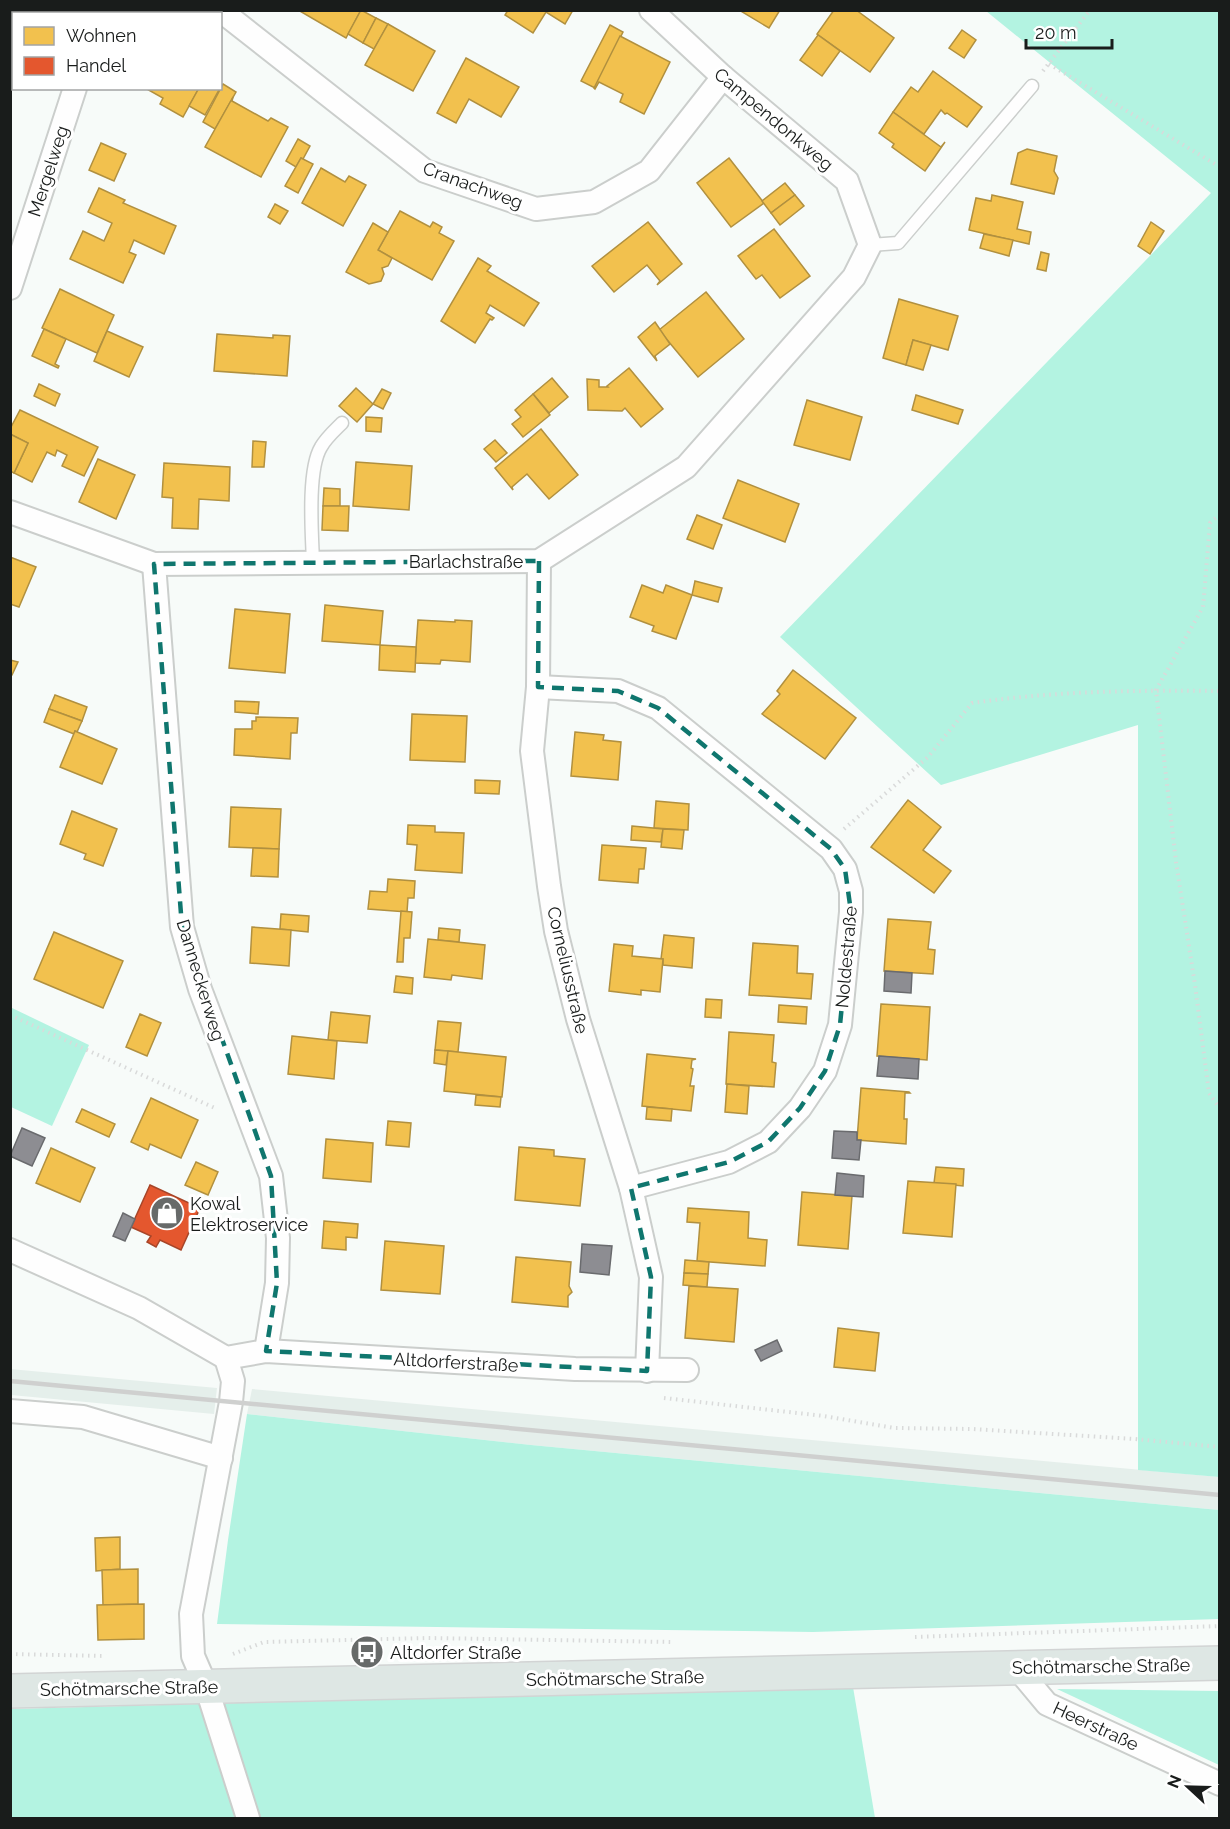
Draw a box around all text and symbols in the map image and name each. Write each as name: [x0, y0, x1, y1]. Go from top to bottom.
legend: [12, 12, 222, 90]
scale bar: [1026, 12, 1112, 50]
text: 20 m: [1035, 22, 1077, 43]
text: Wohnen: [66, 25, 136, 46]
text: Handel: [66, 55, 126, 76]
street label: Campendonkweg: [710, 63, 838, 175]
street label: Mergelweg: [23, 123, 73, 219]
street label: Cranachweg: [420, 157, 526, 213]
street label: Barlachstraße: [409, 551, 524, 572]
street label: Corneliusstraße: [543, 904, 593, 1036]
street label: Noldestraße: [831, 905, 861, 1009]
street label: Danneckerweg: [173, 917, 229, 1043]
place label: Kowal Elektroservice: [190, 1193, 309, 1235]
shop icon: Kowal Elektroservice: [149, 1195, 185, 1231]
street label: Altdorferstraße: [393, 1348, 519, 1376]
bus stop icon: Altdorfer Straße: [349, 1634, 385, 1670]
place label: Altdorfer Straße: [390, 1642, 522, 1663]
street label: Schötmarsche Straße: [1012, 1654, 1191, 1678]
street label: Schötmarsche Straße: [526, 1666, 705, 1690]
street label: Schötmarsche Straße: [40, 1676, 219, 1700]
street label: Heerstraße: [1050, 1697, 1142, 1755]
north arrow: [1158, 1757, 1218, 1817]
text: N: [1163, 1772, 1186, 1791]

